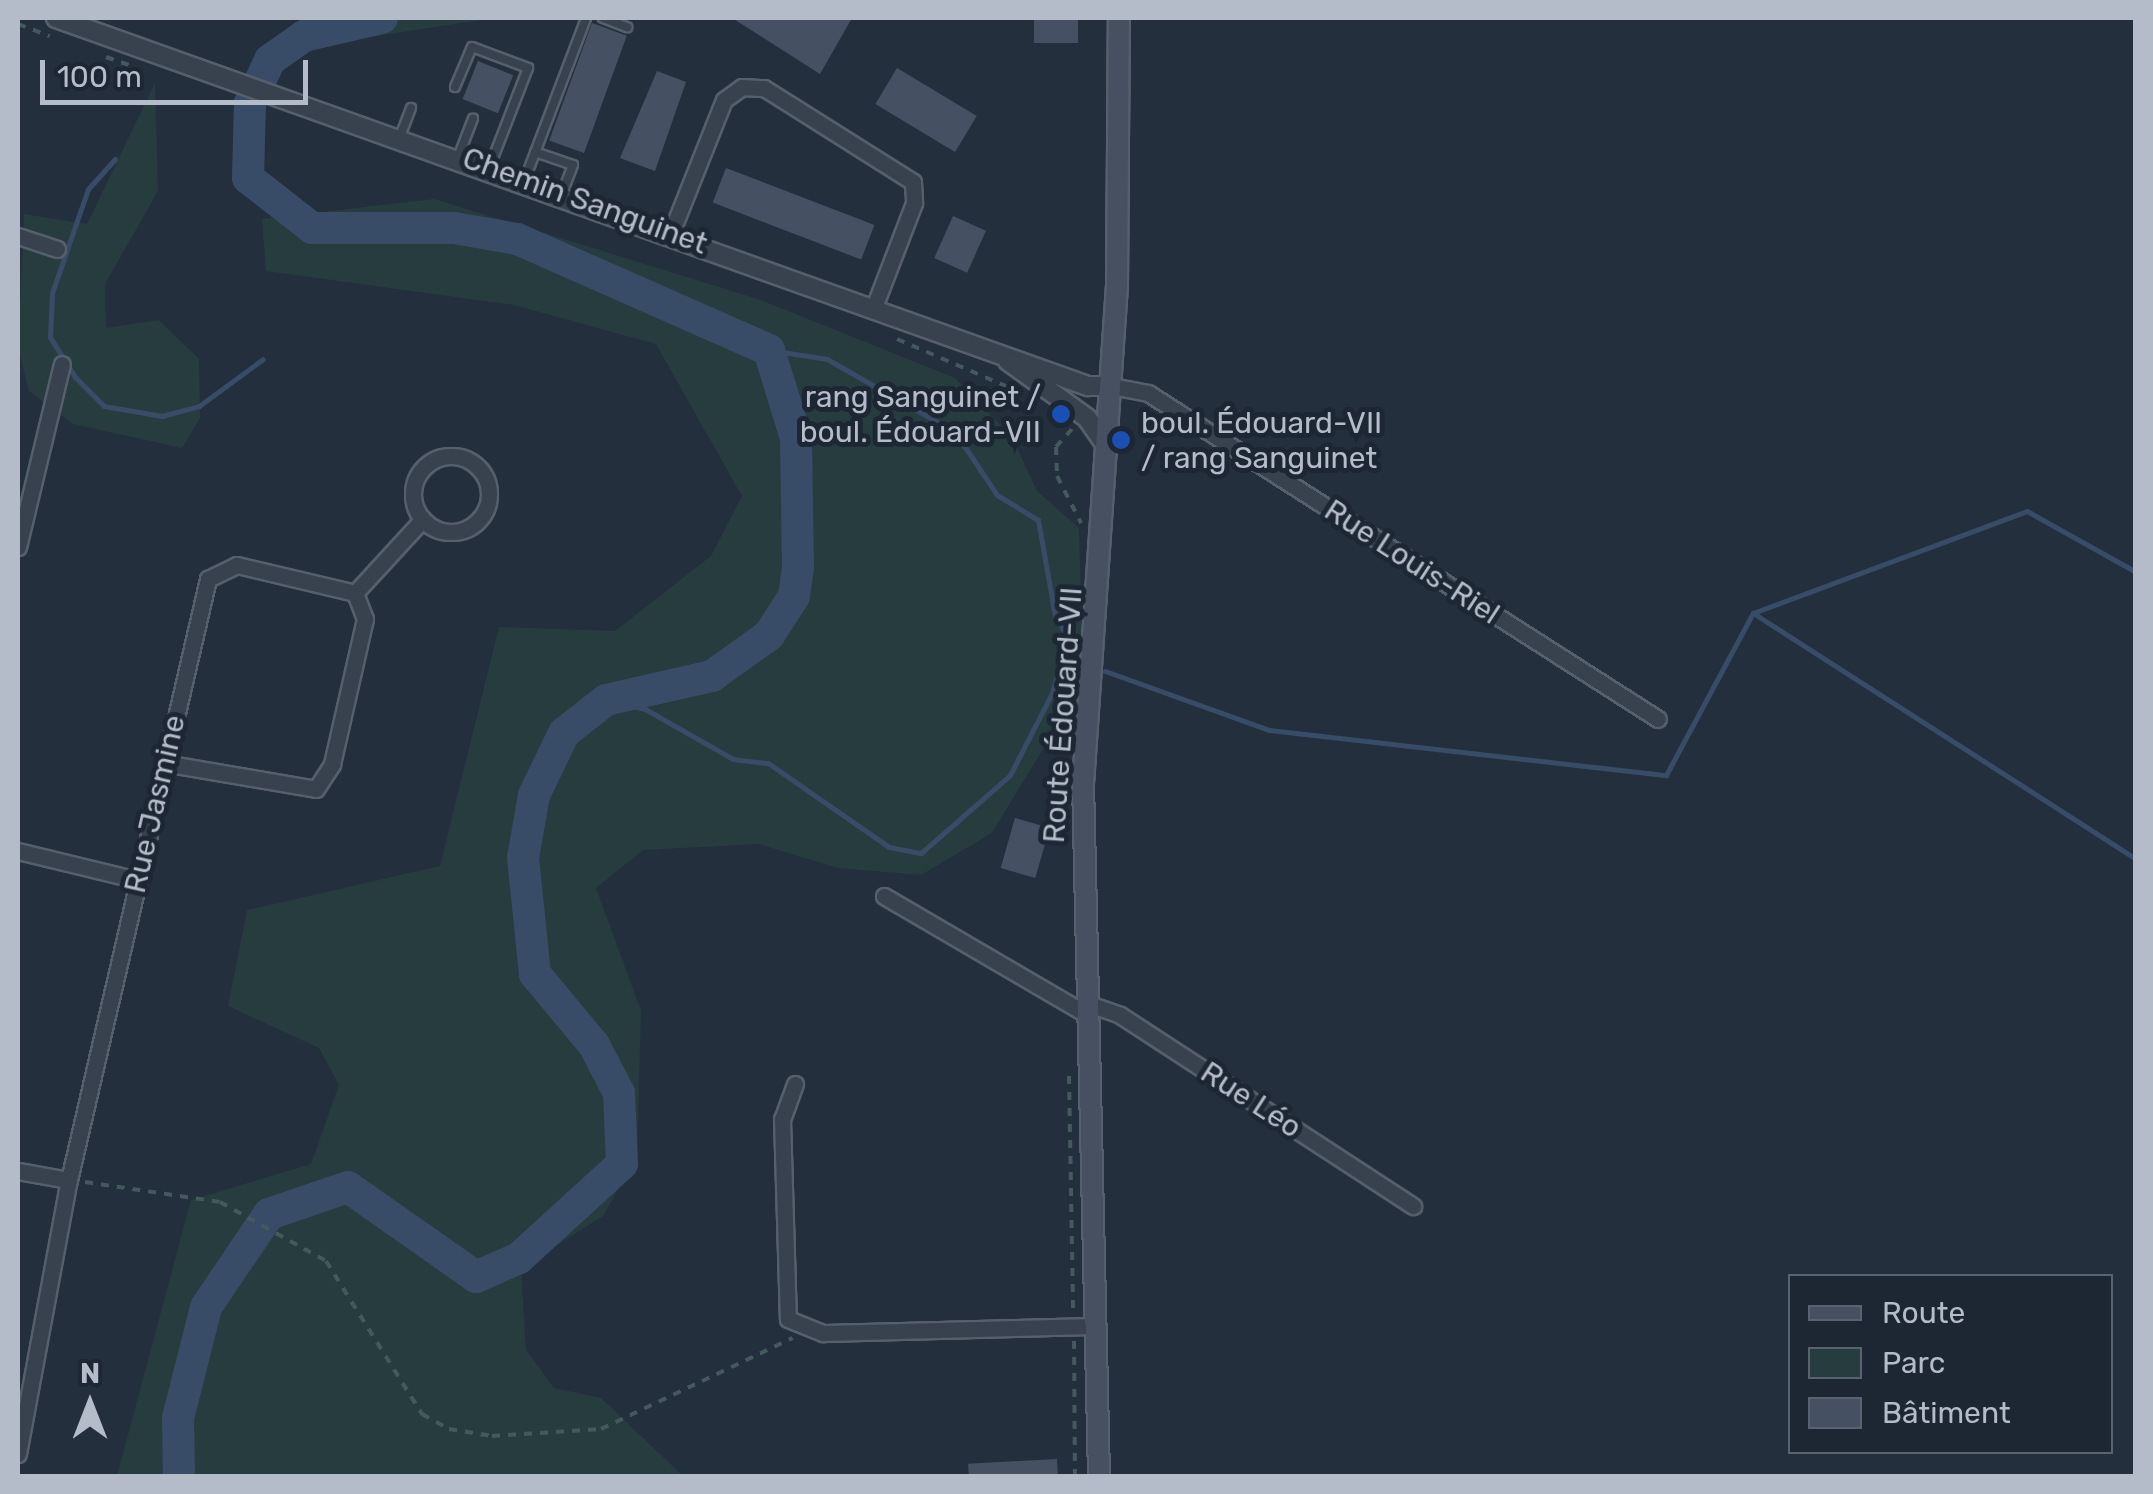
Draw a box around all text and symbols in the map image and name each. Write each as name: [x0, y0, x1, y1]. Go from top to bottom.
scale bar: [45, 40, 312, 102]
text: 100 m: [57, 59, 142, 95]
street label: Chemin Sanguinet: [458, 140, 712, 262]
place label: rang Sanguinet / boul. Édouard-VII: [800, 379, 1041, 450]
marker: rang Sanguinet / boul. Édouard-VII: [1050, 403, 1072, 425]
place label: boul. Édouard-VII / rang Sanguinet: [1141, 405, 1382, 476]
marker: boul. Édouard-VII / rang Sanguinet: [1110, 429, 1132, 451]
street label: Rue Louis-Riel: [1318, 492, 1506, 632]
street label: Route Édouard-VII: [1036, 586, 1090, 844]
street label: Rue Jasmine: [117, 712, 193, 896]
street label: Rue Léo: [1194, 1054, 1308, 1146]
legend: [1788, 1274, 2113, 1454]
text: Route: [1882, 1295, 1965, 1331]
text: Parc: [1882, 1345, 1945, 1381]
north arrow: [40, 1354, 140, 1454]
text: N: [80, 1357, 100, 1390]
text: Bâtiment: [1882, 1395, 2011, 1431]

